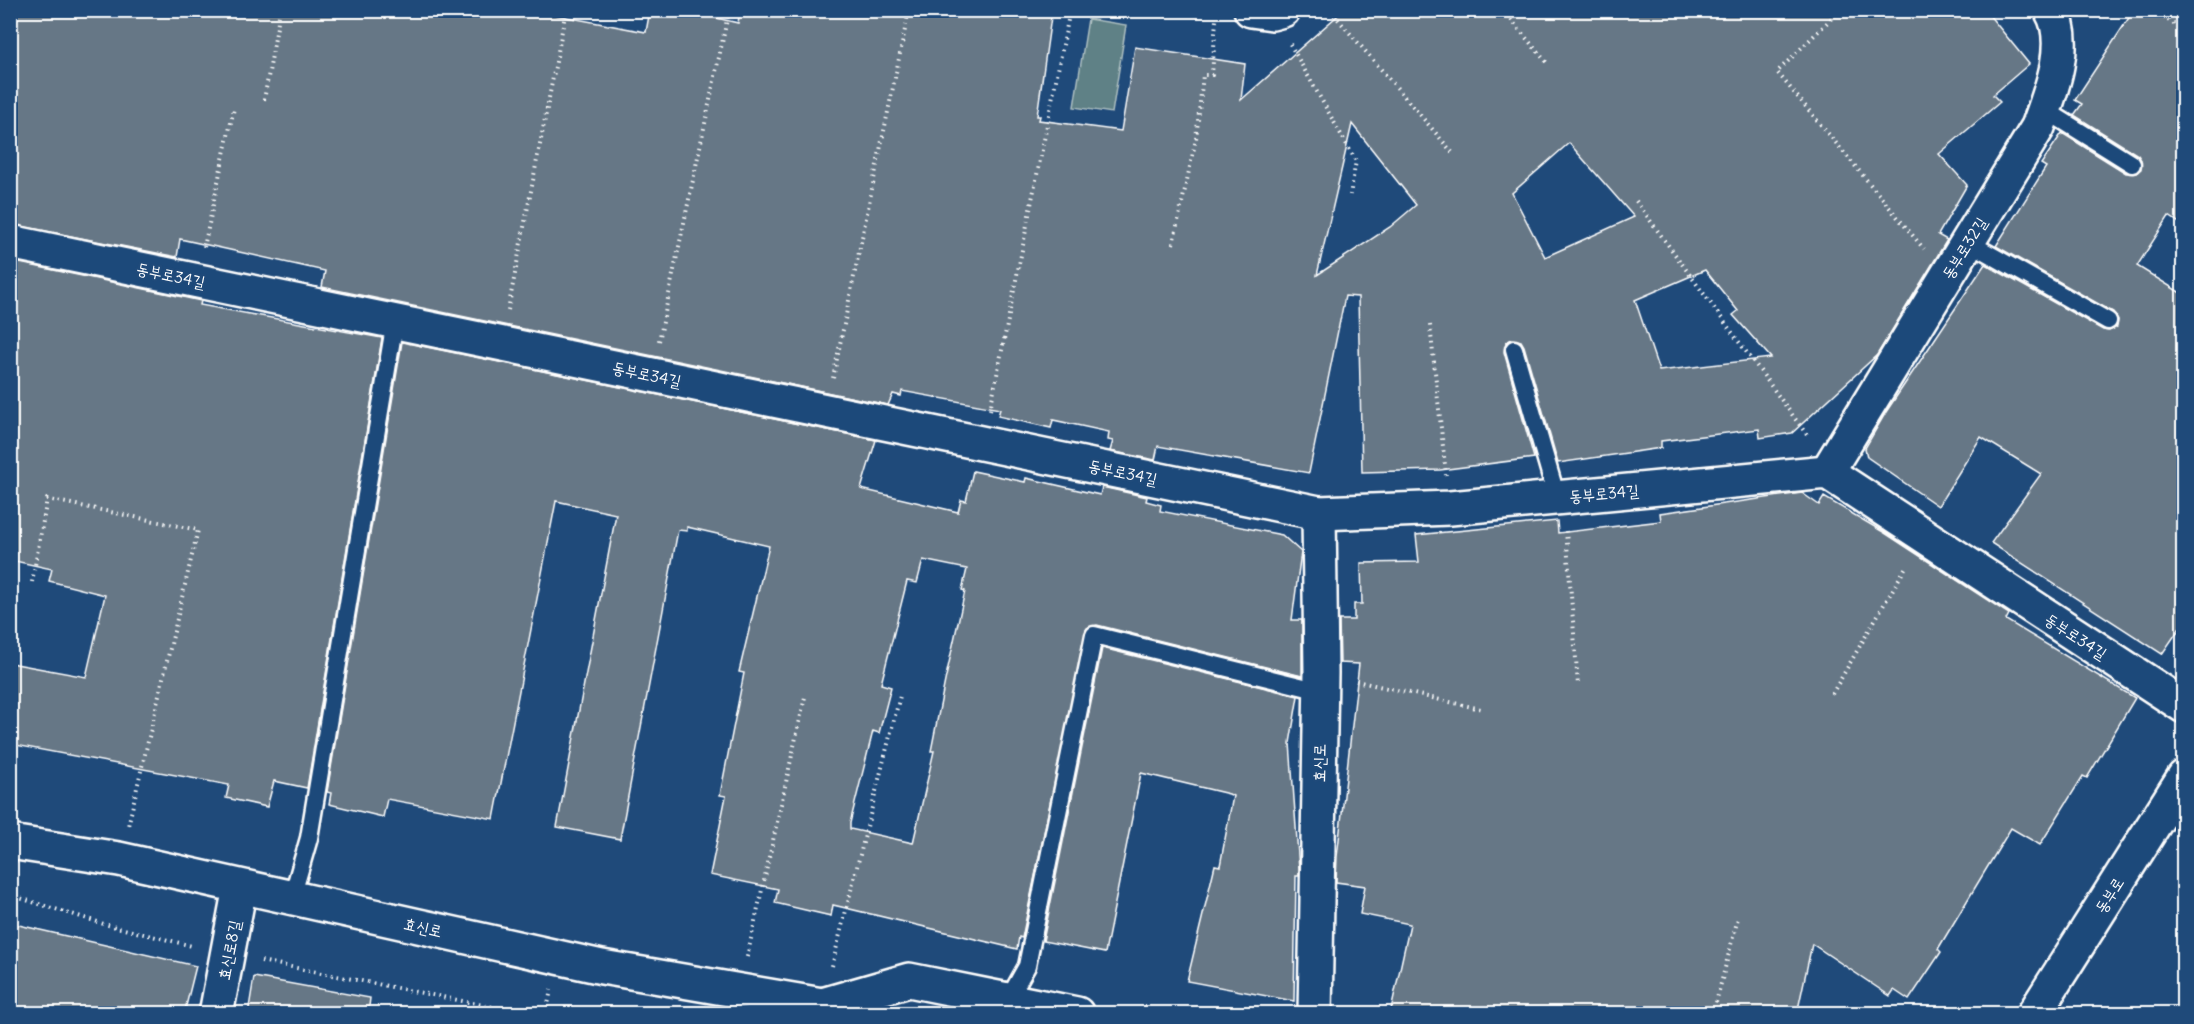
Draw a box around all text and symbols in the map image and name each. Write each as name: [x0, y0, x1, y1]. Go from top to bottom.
street label: 동부로32길: [1937, 213, 1991, 283]
street label: 동부로34길: [135, 258, 207, 292]
street label: 동부로34길: [611, 357, 683, 391]
street label: 동부로34길: [1087, 455, 1159, 489]
street label: 동부로34길: [1568, 480, 1640, 506]
street label: 동부로34길: [2041, 609, 2111, 663]
street label: 효신로: [1309, 744, 1329, 782]
street label: 동부로: [2090, 873, 2128, 917]
street label: 효신로: [402, 913, 444, 941]
street label: 효신로8길: [213, 918, 245, 982]

